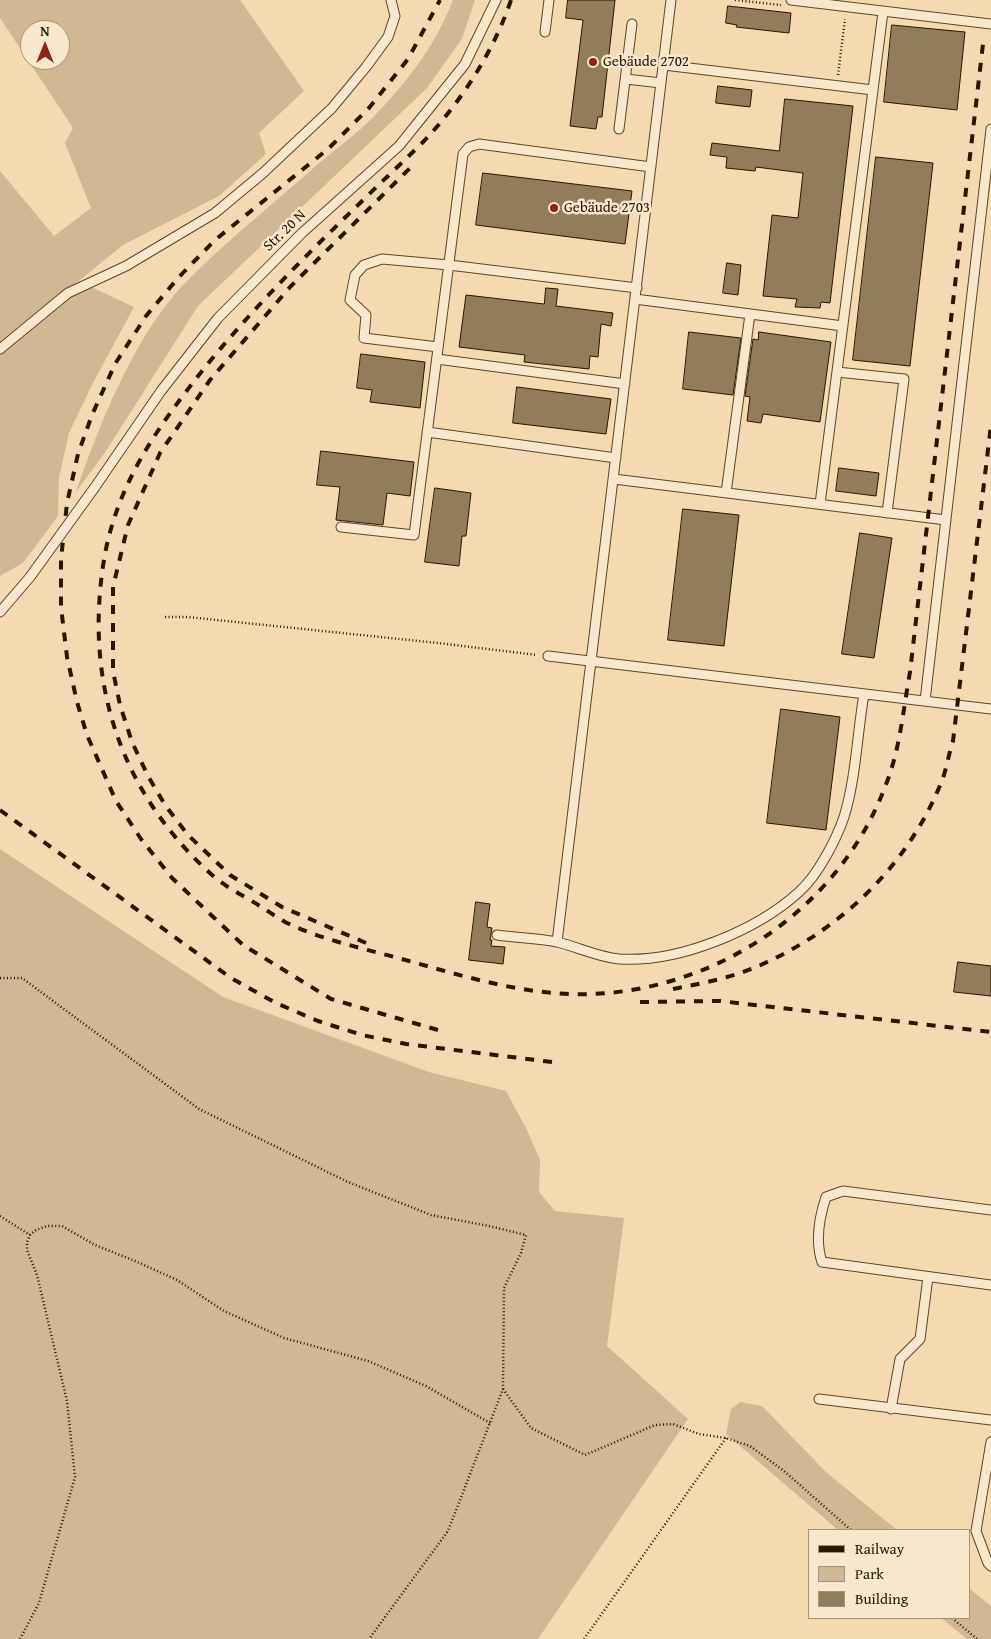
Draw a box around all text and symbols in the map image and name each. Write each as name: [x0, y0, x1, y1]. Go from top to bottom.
north arrow: [20, 20, 70, 70]
text: N: [40, 21, 50, 41]
place label: Gebäude 2702: [603, 53, 689, 71]
marker: Gebäude 2702: [587, 56, 599, 68]
place label: Gebäude 2703: [564, 199, 650, 217]
marker: Gebäude 2703: [548, 202, 560, 214]
street label: Str. 20 N: [260, 206, 310, 256]
legend: [808, 1529, 971, 1619]
text: Railway: [855, 1538, 904, 1559]
text: Park: [855, 1563, 884, 1584]
text: Building: [855, 1588, 908, 1609]

